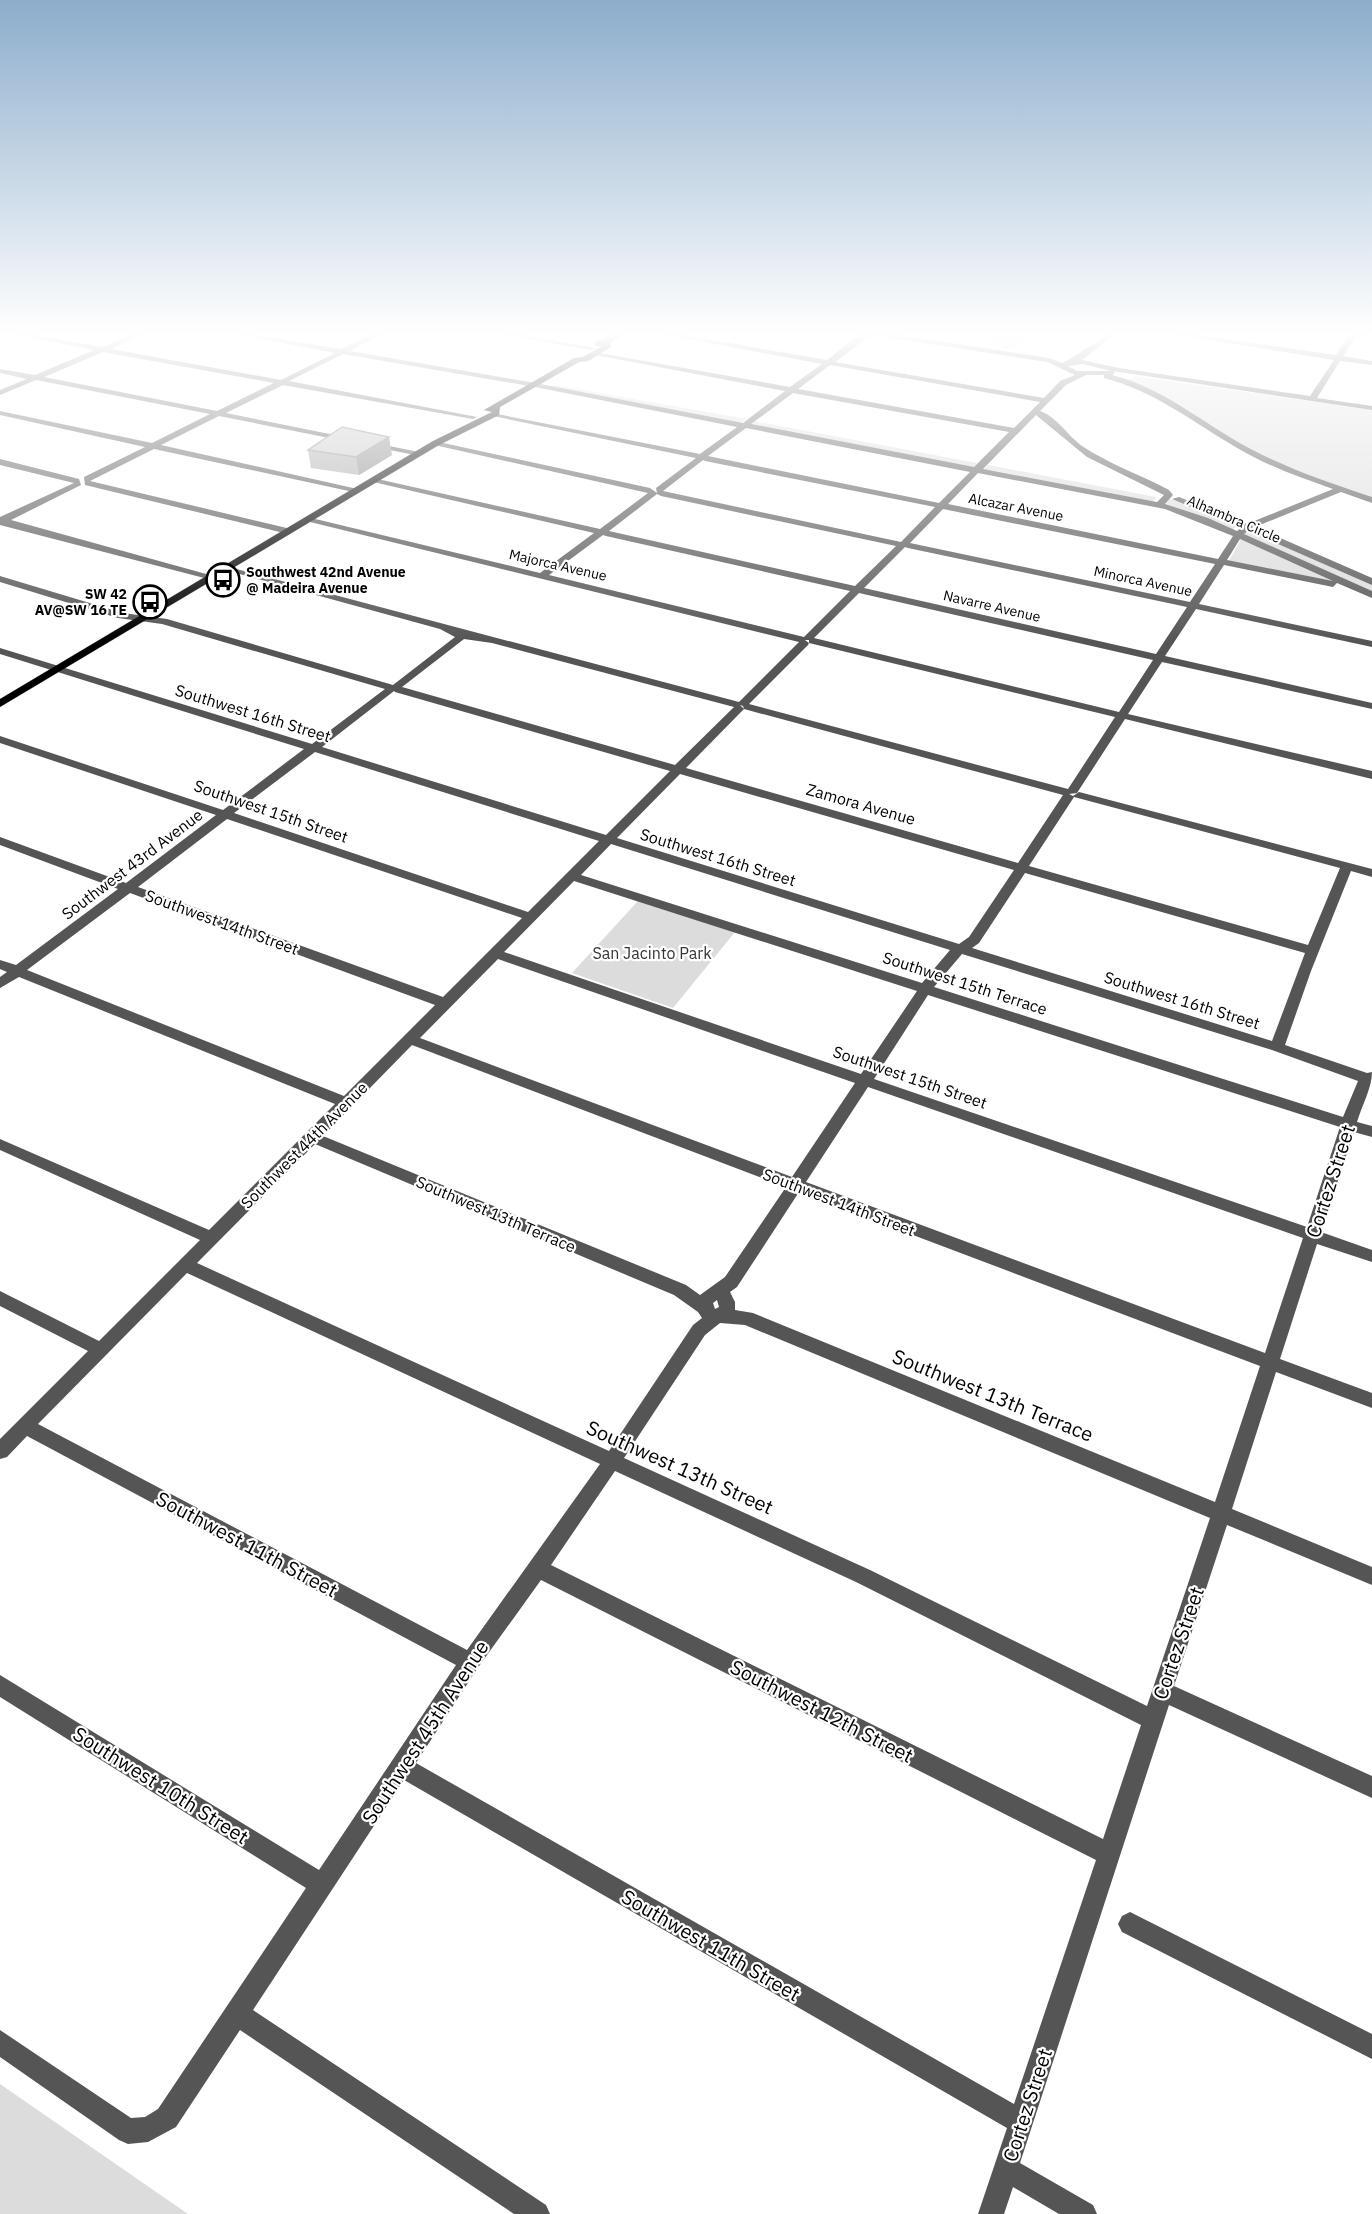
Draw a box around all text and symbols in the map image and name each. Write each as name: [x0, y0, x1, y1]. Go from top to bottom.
street label: Alcazar Avenue: [967, 489, 1065, 525]
street label: Alhambra Circle: [1184, 491, 1284, 547]
street label: Majorca Avenue: [507, 545, 609, 585]
bus stop icon: Southwest 42nd Avenue @ Madeira Avenue: [205, 562, 241, 598]
street label: Minorca Avenue: [1092, 562, 1194, 600]
place label: Southwest 42nd Avenue @ Madeira Avenue: [246, 563, 406, 597]
bus stop icon: SW 42 AV@SW 16 TE: [132, 584, 168, 620]
place label: SW 42 AV@SW 16 TE: [35, 585, 127, 619]
street label: Navarre Avenue: [942, 586, 1043, 626]
street label: Southwest 16th Street: [173, 680, 333, 746]
street label: Southwest 15th Street: [191, 775, 351, 847]
street label: Zamora Avenue: [804, 779, 918, 829]
street label: Southwest 43rd Avenue: [57, 804, 207, 924]
street label: Southwest 16th Street: [638, 824, 798, 890]
street label: Southwest 14th Street: [143, 885, 301, 959]
park label: San Jacinto Park: [592, 943, 712, 963]
street label: Southwest 15th Terrace: [880, 947, 1050, 1019]
street label: Southwest 16th Street: [1102, 967, 1262, 1033]
street label: Southwest 15th Street: [830, 1041, 990, 1113]
street label: Southwest 44th Avenue: [236, 1077, 372, 1213]
street label: Cortez Street: [1299, 1121, 1361, 1241]
street label: Southwest 14th Street: [760, 1164, 918, 1240]
street label: Southwest 13th Terrace: [413, 1171, 579, 1257]
street label: Southwest 13th Terrace: [889, 1342, 1097, 1448]
street label: Southwest 13th Street: [582, 1414, 778, 1520]
street label: Southwest 11th Street: [151, 1485, 343, 1603]
street label: Cortez Street: [1146, 1583, 1210, 1703]
street label: Southwest 45th Avenue: [355, 1635, 495, 1829]
street label: Southwest 12th Street: [726, 1653, 918, 1769]
street label: Southwest 10th Street: [68, 1720, 254, 1850]
street label: Southwest 11th Street: [617, 1883, 805, 2007]
street label: Cortez Street: [996, 2045, 1058, 2165]

